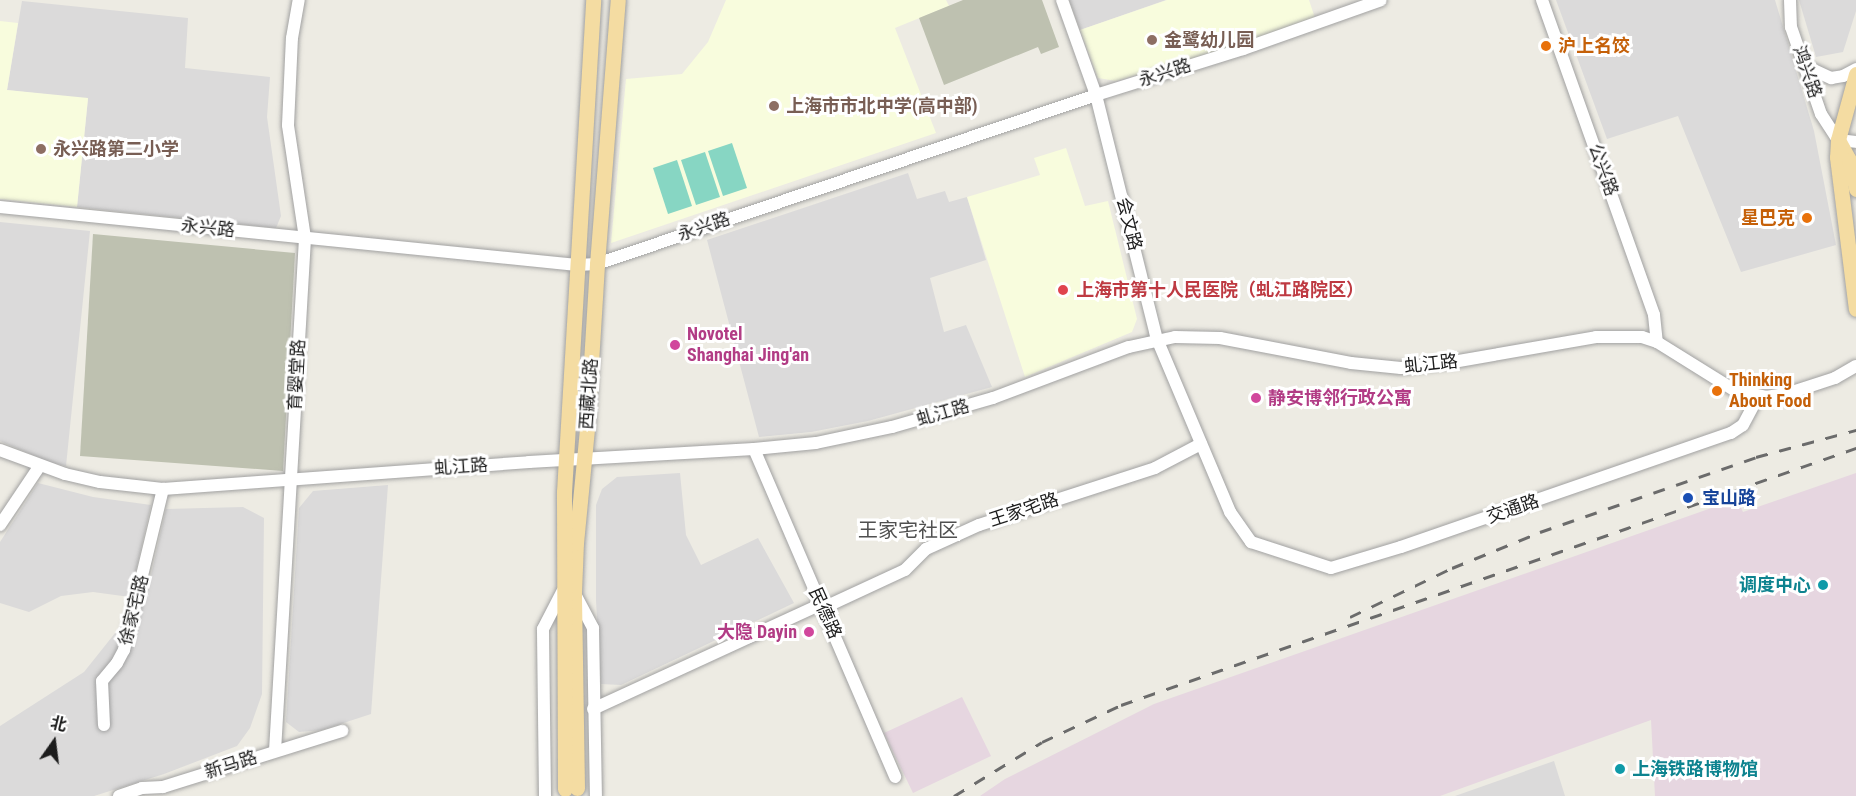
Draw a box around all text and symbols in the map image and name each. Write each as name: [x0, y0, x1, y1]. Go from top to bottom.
place label: 金鹭幼儿园: [1164, 29, 1254, 51]
marker: 金鹭幼儿园: [1145, 33, 1159, 47]
place label: 沪上名饺: [1558, 35, 1630, 57]
marker: 沪上名饺: [1539, 39, 1553, 53]
street label: 鸿兴路: [1788, 43, 1826, 101]
street label: 永兴路: [1136, 54, 1194, 92]
place label: 上海市市北中学(高中部): [786, 95, 978, 117]
marker: 上海市市北中学(高中部): [767, 99, 781, 113]
place label: 永兴路第二小学: [53, 138, 179, 160]
street label: 公兴路: [1584, 141, 1622, 199]
marker: 永兴路第二小学: [34, 142, 48, 156]
street label: 会文路: [1112, 195, 1146, 253]
place label: 星巴克: [1741, 207, 1795, 229]
street label: 永兴路: [675, 208, 733, 246]
marker: 星巴克: [1800, 211, 1814, 225]
street label: 永兴路: [180, 214, 236, 242]
place label: 上海市第十人民医院（虬江路院区）: [1076, 279, 1364, 301]
marker: 上海市第十人民医院（虬江路院区）: [1054, 281, 1072, 299]
place label: Novotel Shanghai Jing'an: [687, 324, 809, 366]
street label: 育婴堂路: [284, 338, 310, 412]
marker: Novotel Shanghai Jing'an: [668, 338, 682, 352]
street label: 虬江路: [1403, 350, 1459, 378]
street label: 西藏北路: [576, 357, 602, 431]
place label: Thinking About Food: [1729, 370, 1811, 412]
marker: Thinking About Food: [1710, 384, 1724, 398]
place label: 静安博邻行政公寓: [1268, 387, 1412, 409]
marker: 静安博邻行政公寓: [1249, 391, 1263, 405]
street label: 虬江路: [914, 395, 972, 431]
street label: 虬江路: [433, 454, 489, 480]
place label: 宝山路: [1702, 487, 1756, 509]
street label: 王家宅路: [986, 489, 1062, 531]
marker: 宝山路: [1679, 489, 1697, 507]
street label: 交通路: [1484, 490, 1542, 528]
district label: 王家宅社区: [858, 518, 958, 542]
street label: 徐家宅路: [115, 572, 153, 648]
place label: 调度中心: [1739, 574, 1811, 596]
marker: 调度中心: [1816, 578, 1830, 592]
street label: 民德路: [804, 584, 846, 642]
place label: 大隐 Dayin: [717, 621, 797, 643]
marker: 大隐 Dayin: [802, 625, 816, 639]
north arrow: [24, 712, 84, 772]
text: 北: [48, 713, 69, 735]
street label: 新马路: [202, 746, 260, 784]
place label: 上海铁路博物馆: [1632, 758, 1758, 780]
marker: 上海铁路博物馆: [1613, 762, 1627, 776]

